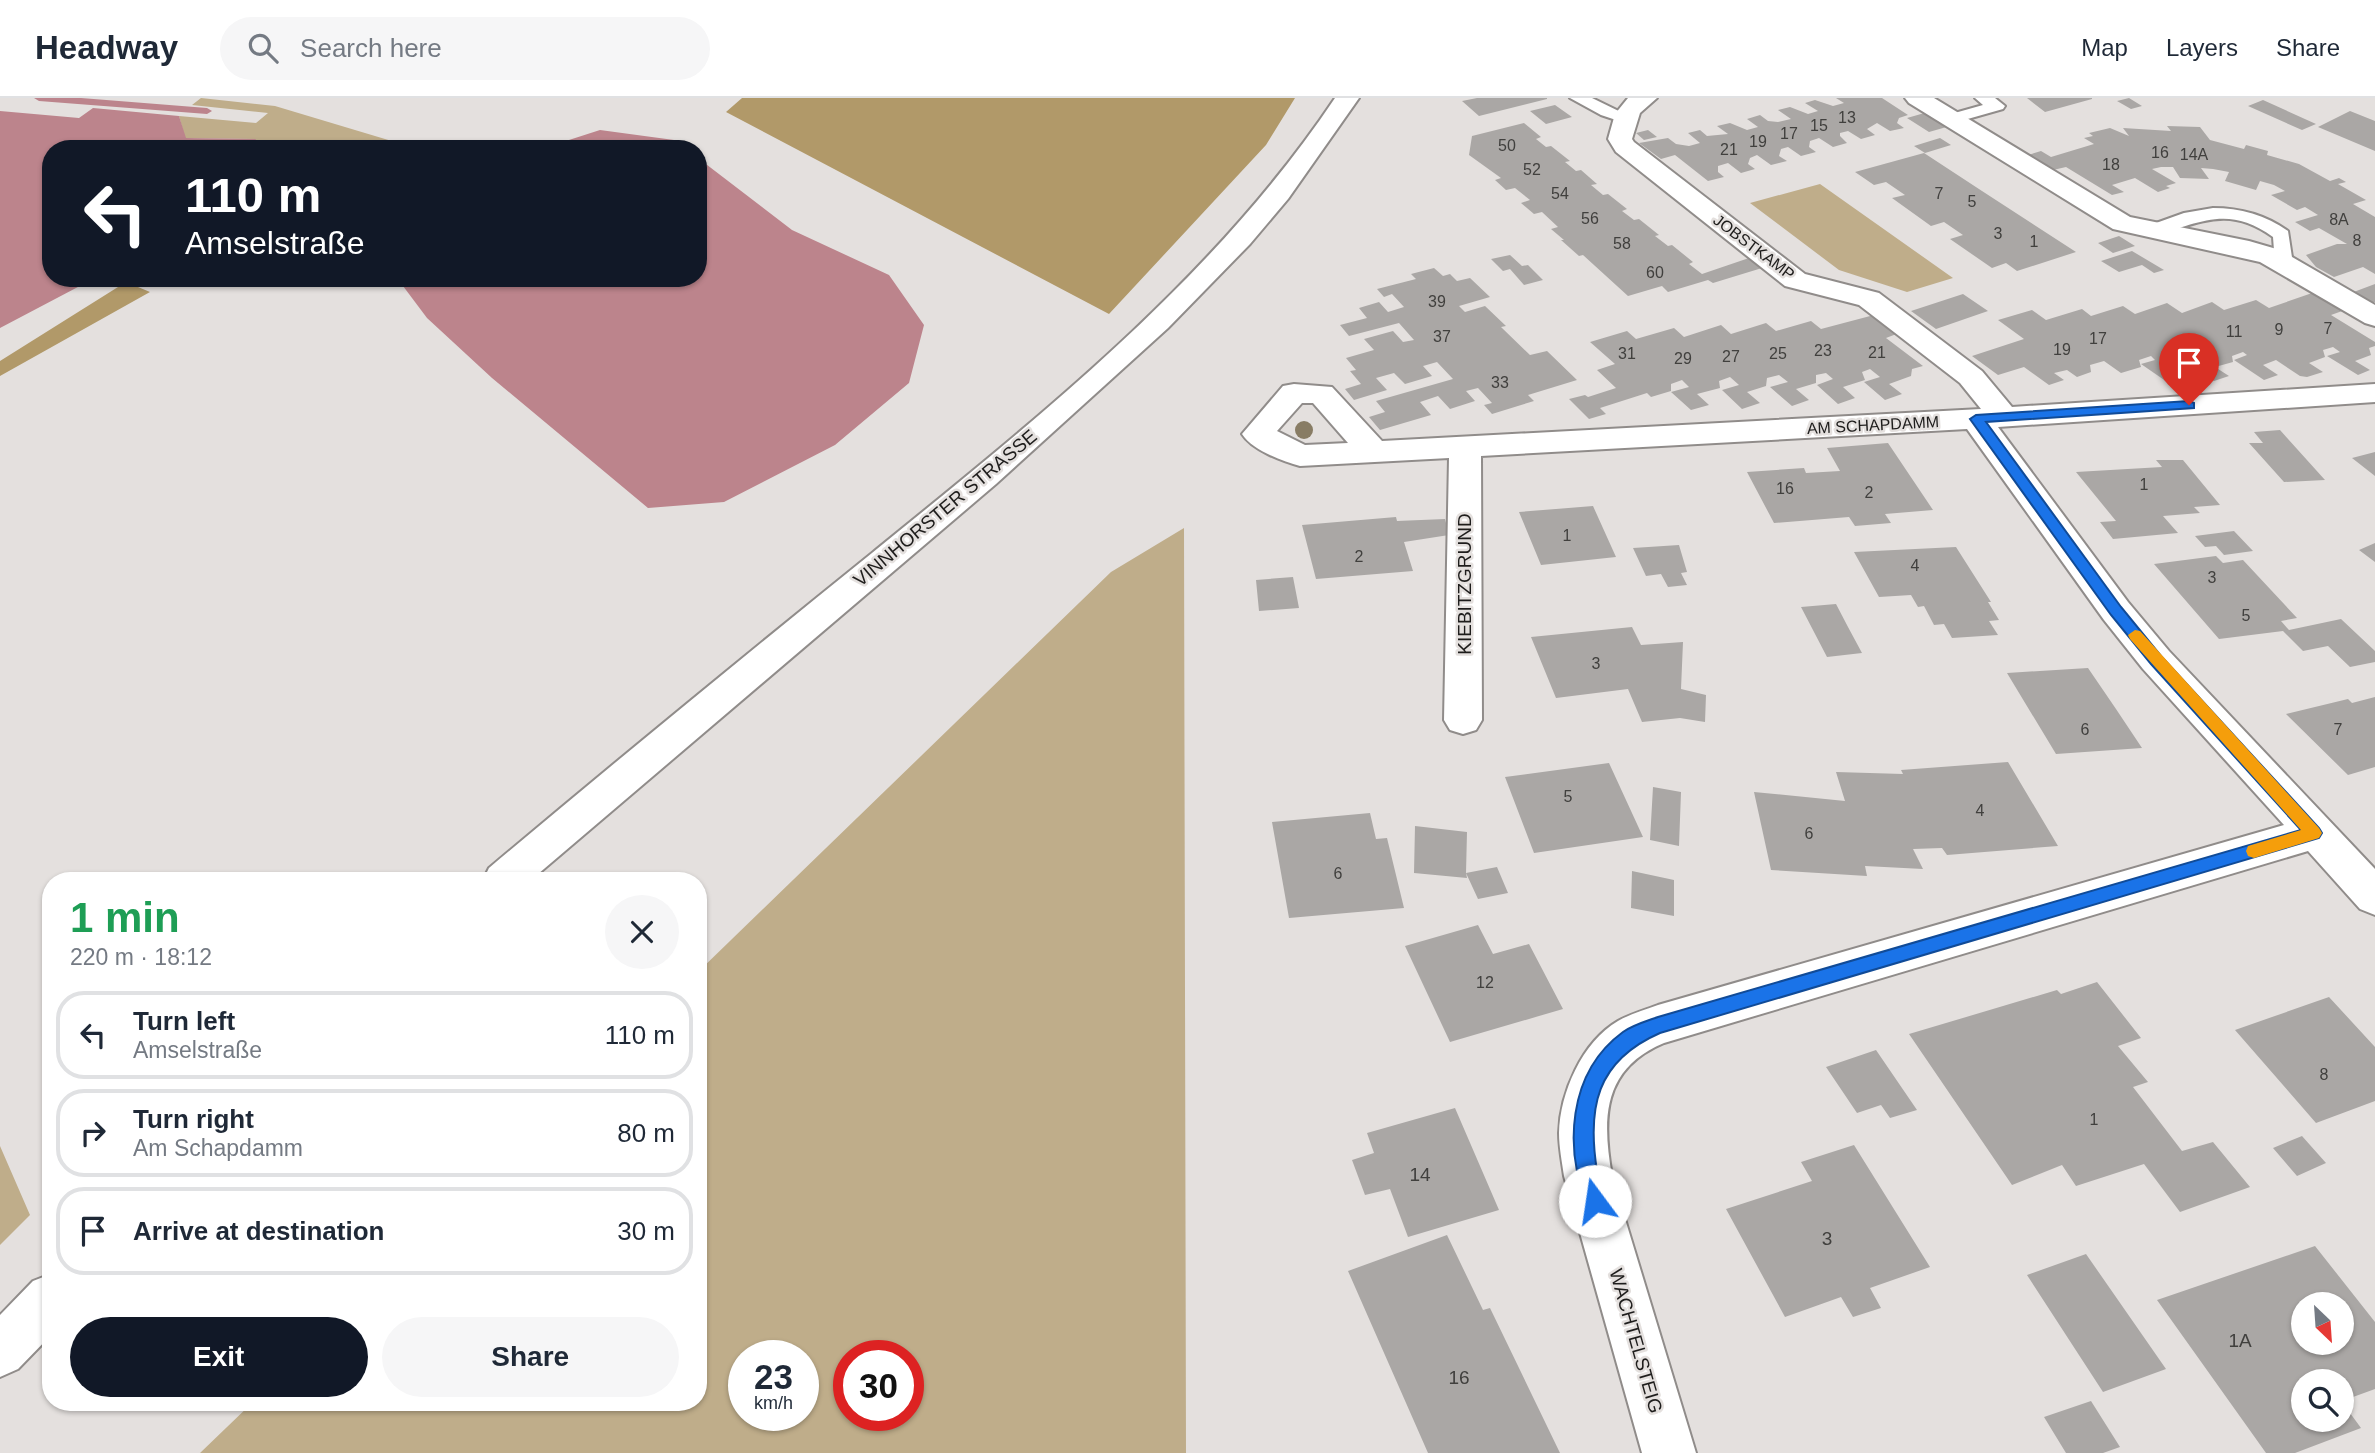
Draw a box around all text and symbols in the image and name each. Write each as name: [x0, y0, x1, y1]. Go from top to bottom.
search box: [220, 17, 710, 80]
text: Headway: [35, 29, 178, 66]
icon: search: [244, 29, 282, 67]
text: Search here: [300, 33, 442, 63]
text: Map: [2081, 34, 2128, 61]
text: Layers: [2166, 34, 2238, 61]
text: Share: [2276, 34, 2340, 61]
house number: 13: [1838, 109, 1856, 126]
house number: 15: [1810, 117, 1828, 134]
house number: 17: [1780, 125, 1798, 142]
house number: 19: [1749, 133, 1767, 150]
house number: 50: [1498, 137, 1516, 154]
house number: 21: [1720, 141, 1738, 158]
house number: 16: [2151, 144, 2169, 161]
house number: 14A: [2180, 146, 2209, 163]
house number: 18: [2102, 156, 2120, 173]
house number: 52: [1523, 161, 1541, 178]
icon: left: [70, 168, 161, 259]
text: 110 m: [185, 168, 321, 222]
house number: 54: [1551, 185, 1569, 202]
house number: 7: [1935, 185, 1944, 202]
house number: 5: [1968, 193, 1977, 210]
house number: 56: [1581, 210, 1599, 227]
street label: JOBSTKAMP: [1710, 211, 1798, 283]
house number: 8A: [2329, 211, 2349, 228]
text: Amselstraße: [185, 225, 365, 261]
house number: 3: [1994, 225, 2003, 242]
house number: 8: [2353, 232, 2362, 249]
house number: 1: [2030, 233, 2039, 250]
house number: 58: [1613, 235, 1631, 252]
house number: 60: [1646, 264, 1664, 281]
house number: 39: [1428, 293, 1446, 310]
house number: 7: [2324, 320, 2333, 337]
house number: 9: [2275, 321, 2284, 338]
house number: 11: [2226, 323, 2242, 340]
house number: 37: [1433, 328, 1451, 345]
house number: 17: [2089, 330, 2107, 347]
pin: [2159, 333, 2219, 405]
house number: 19: [2053, 341, 2071, 358]
house number: 23: [1814, 342, 1832, 359]
house number: 21: [1868, 344, 1886, 361]
icon: arrive: [2170, 344, 2208, 382]
house number: 31: [1618, 345, 1636, 362]
house number: 25: [1769, 345, 1787, 362]
house number: 27: [1722, 348, 1740, 365]
house number: 29: [1674, 350, 1692, 367]
house number: 33: [1491, 374, 1509, 391]
street label: AM SCHAPDAMM: [1806, 413, 1940, 437]
street label: VINNHORSTER STRASSE: [849, 425, 1041, 591]
house number: 1: [2140, 476, 2149, 493]
house number: 16: [1776, 480, 1794, 497]
house number: 2: [1865, 484, 1874, 501]
street label: KIEBITZGRUND: [1454, 513, 1475, 655]
house number: 1: [1563, 527, 1572, 544]
house number: 2: [1355, 548, 1364, 565]
house number: 4: [1911, 557, 1920, 574]
house number: 3: [2208, 569, 2217, 586]
house number: 5: [2242, 607, 2251, 624]
house number: 3: [1592, 655, 1601, 672]
house number: 6: [2081, 721, 2090, 738]
house number: 7: [2334, 721, 2343, 738]
house number: 5: [1564, 788, 1573, 805]
house number: 4: [1976, 802, 1985, 819]
house number: 6: [1805, 825, 1814, 842]
house number: 6: [1334, 865, 1343, 882]
text: 1 min: [70, 894, 180, 941]
button: close: [605, 895, 679, 969]
text: 220 m · 18:12: [70, 944, 212, 970]
house number: 12: [1476, 974, 1494, 991]
text: Turn left: [133, 1006, 235, 1036]
icon: left: [74, 1016, 112, 1054]
text: 110 m: [605, 1020, 675, 1050]
text: Amselstraße: [133, 1037, 262, 1063]
house number: 8: [2320, 1066, 2329, 1083]
text: Turn right: [133, 1104, 254, 1134]
house number: 1: [2090, 1111, 2099, 1128]
icon: right: [74, 1114, 112, 1152]
text: 80 m: [617, 1118, 675, 1148]
text: Am Schapdamm: [133, 1135, 303, 1161]
house number: 14: [1409, 1164, 1431, 1185]
position arrow: [1558, 1164, 1632, 1238]
icon: arrive: [74, 1212, 112, 1250]
text: Arrive at destination: [133, 1216, 384, 1246]
text: 30 m: [617, 1216, 675, 1246]
house number: 3: [1822, 1228, 1832, 1249]
street label: WACHTELSTEIG: [1605, 1266, 1667, 1416]
north arrow: [2291, 1292, 2354, 1354]
map controls: [2291, 1292, 2354, 1432]
button: Exit: [70, 1317, 368, 1397]
button: Share: [382, 1317, 679, 1397]
house number: 1A: [2228, 1330, 2252, 1351]
speed limit sign: 30: [833, 1340, 924, 1431]
text: 23: [754, 1357, 793, 1396]
house number: 16: [1448, 1367, 1470, 1388]
button: search: [2291, 1369, 2354, 1432]
text: km/h: [754, 1393, 793, 1413]

